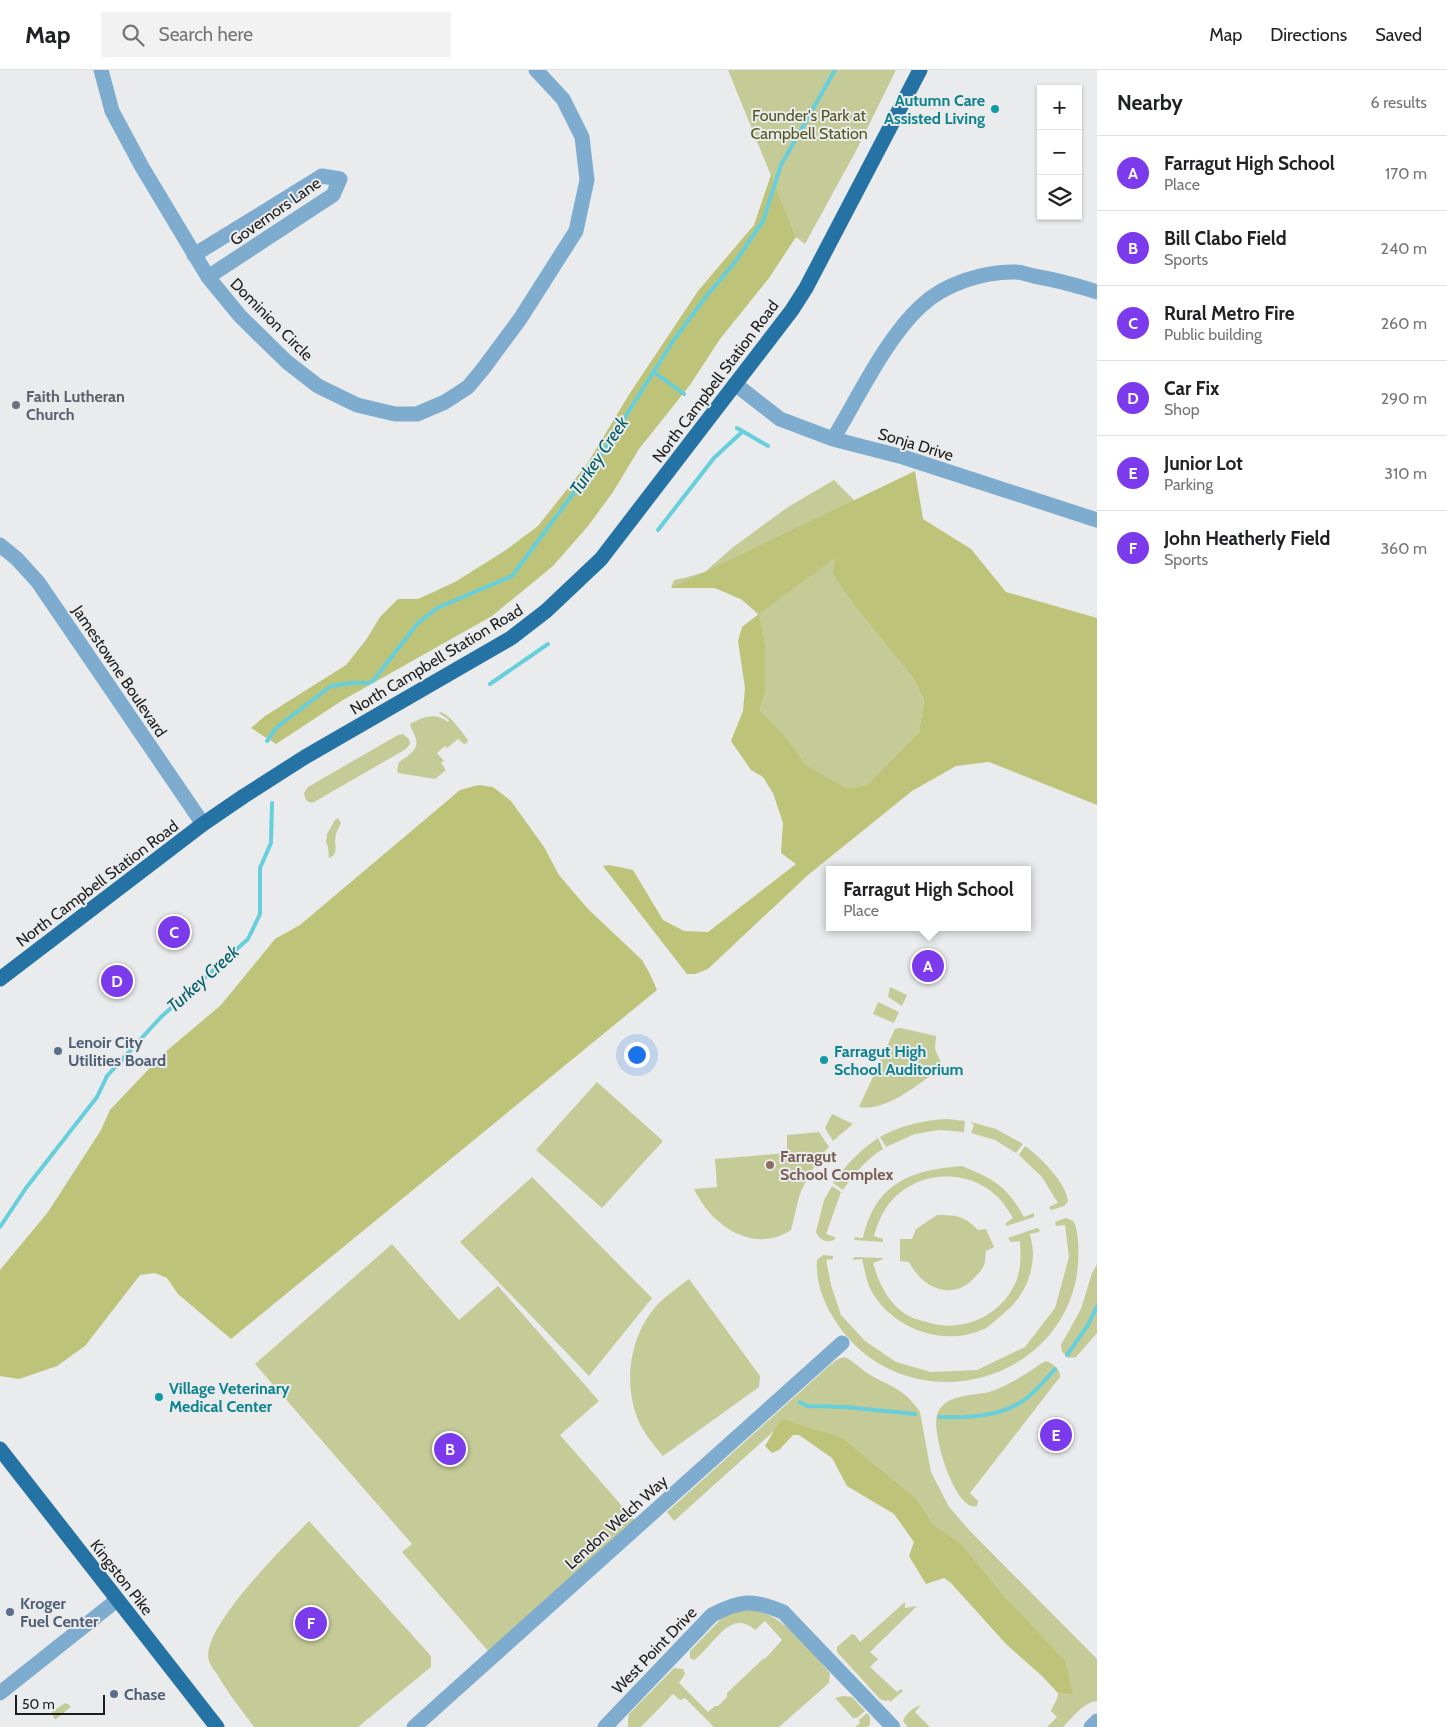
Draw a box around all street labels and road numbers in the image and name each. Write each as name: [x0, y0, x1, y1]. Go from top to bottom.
street label: Governors Lane: [226, 173, 324, 250]
street label: Dominion Circle: [226, 274, 317, 365]
street label: North Campbell Station Road: [648, 296, 783, 466]
street label: Sonja Drive: [876, 424, 956, 465]
street label: North Campbell Station Road: [346, 600, 526, 719]
street label: Jamestowne Boulevard: [68, 601, 171, 741]
street label: North Campbell Station Road: [12, 816, 182, 950]
street label: Lendon Welch Way: [561, 1471, 671, 1573]
street label: Kingston Pike: [86, 1536, 157, 1619]
street label: West Point Drive: [608, 1603, 700, 1698]

